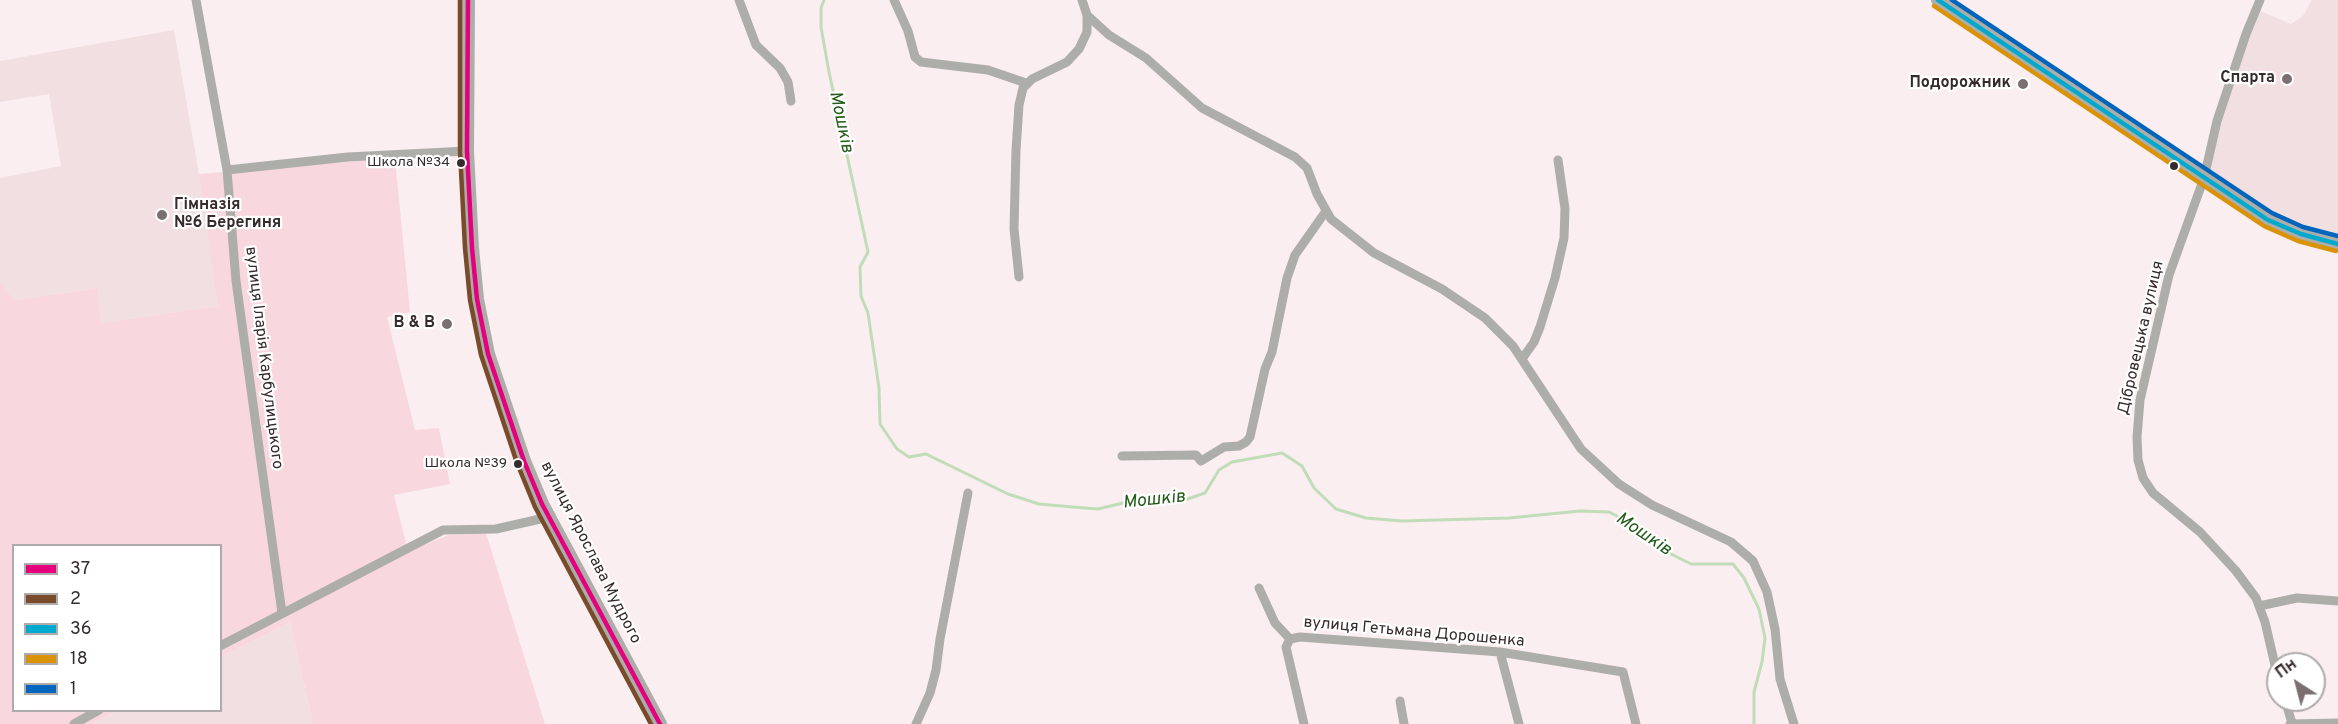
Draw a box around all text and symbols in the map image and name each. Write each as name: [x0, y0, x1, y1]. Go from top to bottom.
place label: Спарта: [2220, 69, 2275, 89]
marker: Спарта: [2280, 72, 2294, 86]
place label: Подорожник: [1909, 74, 2011, 94]
marker: Подорожник: [2016, 77, 2030, 91]
water label: Мошків: [823, 89, 857, 155]
place label: Школа №34: [367, 155, 450, 171]
marker: Школа №34: [455, 157, 467, 169]
unlabelled marker: [2168, 160, 2180, 172]
place label: Гімназія №6 Берегиня: [174, 196, 281, 234]
marker: Гімназія №6 Берегиня: [155, 208, 169, 222]
street label: вулиця Іларія Карбулицького: [240, 246, 286, 470]
street label: Дібровецька вулиця: [2115, 259, 2169, 417]
place label: B & B: [394, 314, 435, 334]
marker: B & B: [440, 317, 454, 331]
place label: Школа №39: [425, 456, 507, 472]
marker: Школа №39: [512, 458, 524, 470]
street label: вулиця Ярослава Мудрого: [536, 459, 644, 647]
water label: Мошків: [1122, 487, 1186, 515]
water label: Мошків: [1611, 509, 1675, 561]
legend: [12, 544, 222, 712]
text: 37: [70, 558, 90, 581]
text: 2: [70, 588, 81, 611]
street label: вулиця Гетьмана Дорошенка: [1303, 614, 1525, 652]
text: 36: [70, 618, 92, 641]
text: 18: [70, 648, 88, 671]
north arrow: [2266, 652, 2326, 712]
text: Пн: [2272, 655, 2301, 683]
text: 1: [70, 678, 77, 701]

